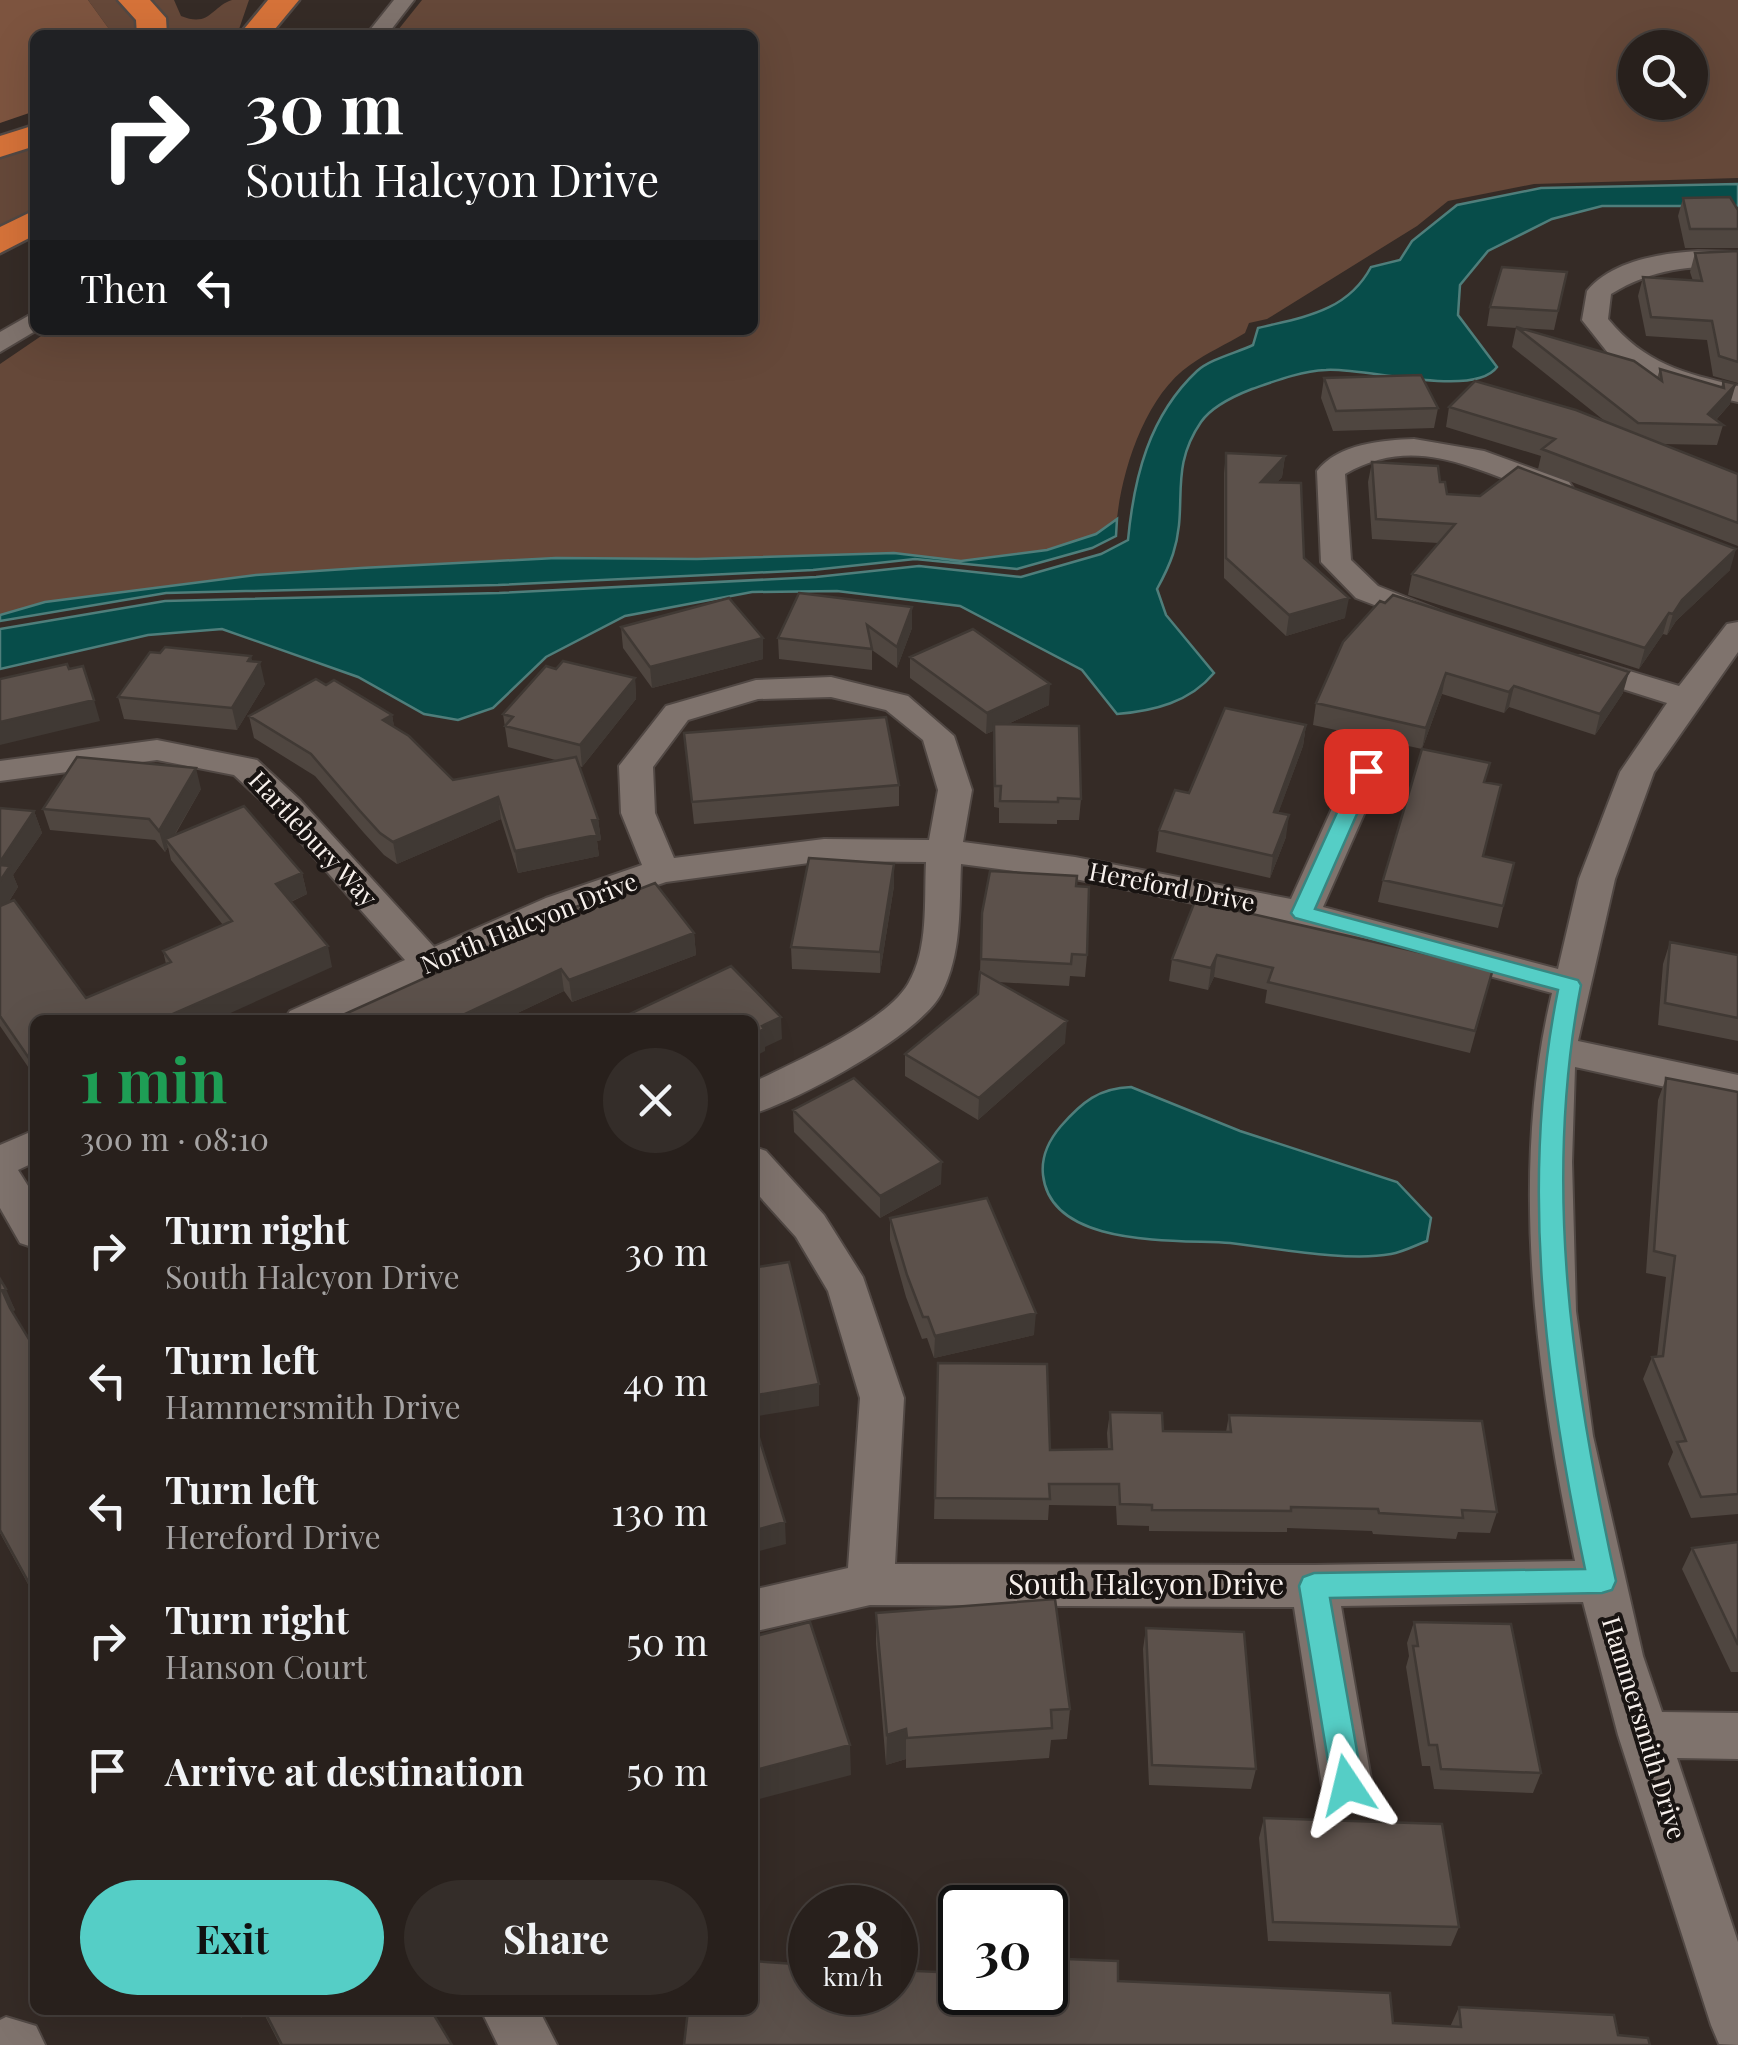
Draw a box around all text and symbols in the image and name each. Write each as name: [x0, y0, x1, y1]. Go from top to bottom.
map controls: [1618, 30, 1708, 120]
button: search: [1618, 30, 1708, 120]
text: 30 m: [245, 58, 404, 152]
icon: right: [80, 70, 210, 200]
text: South Halcyon Drive: [245, 148, 659, 208]
icon: left: [188, 260, 243, 315]
text: Then: [80, 262, 168, 313]
pin: [1324, 729, 1409, 814]
icon: arrive: [1339, 744, 1394, 799]
street label: Hartlebury Way: [243, 763, 386, 913]
street label: Hereford Drive: [1086, 853, 1258, 918]
street label: North Halcyon Drive: [415, 863, 641, 980]
text: 1 min: [80, 1038, 227, 1118]
button: close: [603, 1048, 708, 1153]
text: 300 m · 08:10: [80, 1116, 269, 1159]
text: Turn right: [165, 1203, 349, 1254]
icon: right: [80, 1223, 135, 1278]
text: 30 m: [625, 1225, 708, 1276]
text: South Halcyon Drive: [165, 1254, 460, 1297]
text: Turn left: [165, 1333, 318, 1384]
icon: left: [80, 1353, 135, 1408]
text: 40 m: [623, 1355, 708, 1406]
text: Hammersmith Drive: [165, 1384, 461, 1427]
text: Turn left: [165, 1463, 318, 1514]
icon: left: [80, 1483, 135, 1538]
text: 130 m: [611, 1485, 708, 1536]
text: Hereford Drive: [165, 1514, 381, 1557]
street label: South Halcyon Drive: [1008, 1563, 1284, 1603]
text: Turn right: [165, 1593, 349, 1644]
street label: Hammersmith Drive: [1596, 1612, 1695, 1843]
icon: right: [80, 1613, 135, 1668]
text: 50 m: [626, 1615, 708, 1666]
text: Hanson Court: [165, 1644, 367, 1687]
position arrow: [1295, 1733, 1399, 1837]
icon: arrive: [80, 1743, 135, 1798]
text: Arrive at destination: [165, 1745, 524, 1796]
text: 50 m: [626, 1745, 708, 1796]
button: Exit: [80, 1880, 384, 1995]
button: Share: [404, 1880, 708, 1995]
speed limit sign: 30: [938, 1885, 1068, 2015]
text: 28: [826, 1904, 880, 1971]
text: km/h: [823, 1959, 883, 1992]

